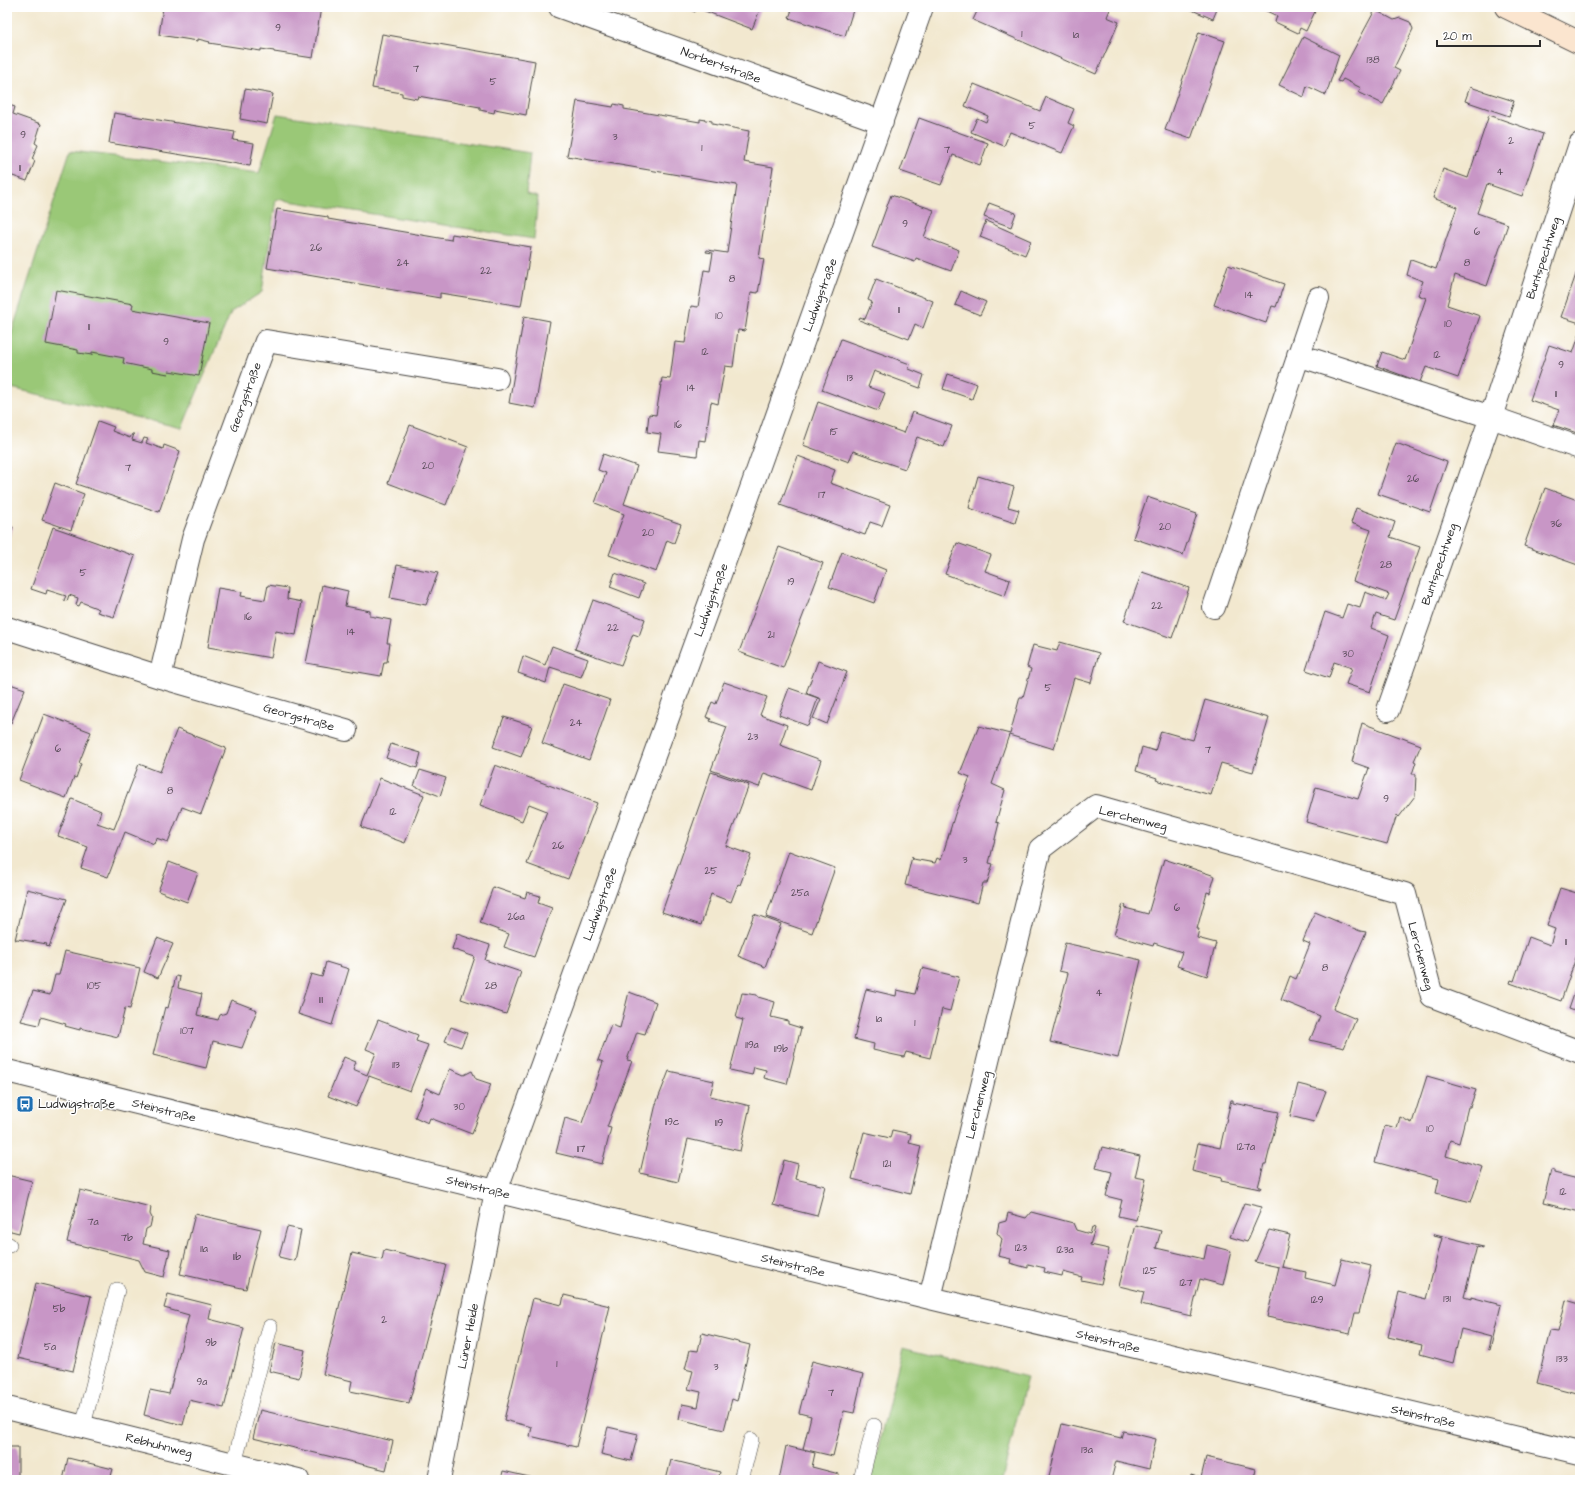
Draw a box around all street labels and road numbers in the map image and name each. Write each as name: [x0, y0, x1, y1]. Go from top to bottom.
street label: Norbertstraße: [678, 43, 764, 88]
street label: Buntspechtweg: [1522, 215, 1566, 302]
street label: Ludwigstraße: [799, 256, 843, 335]
street label: Georgstraße: [225, 359, 267, 435]
street label: Buntspechtweg: [1418, 521, 1462, 608]
street label: Ludwigstraße: [690, 561, 734, 640]
street label: Georgstraße: [261, 699, 337, 737]
street label: Lerchenweg: [1097, 802, 1169, 836]
street label: Ludwigstraße: [579, 865, 623, 944]
street label: Lerchenweg: [1402, 920, 1438, 992]
street label: Lerchenweg: [962, 1069, 996, 1141]
street label: Steinstraße: [130, 1094, 198, 1127]
street label: Steinstraße: [444, 1171, 512, 1204]
street label: Steinstraße: [759, 1249, 827, 1282]
street label: Lüner Heide: [454, 1301, 483, 1370]
street label: Steinstraße: [1074, 1325, 1142, 1358]
street label: Steinstraße: [1389, 1401, 1457, 1432]
street label: Rebhuhnweg: [124, 1429, 194, 1463]

